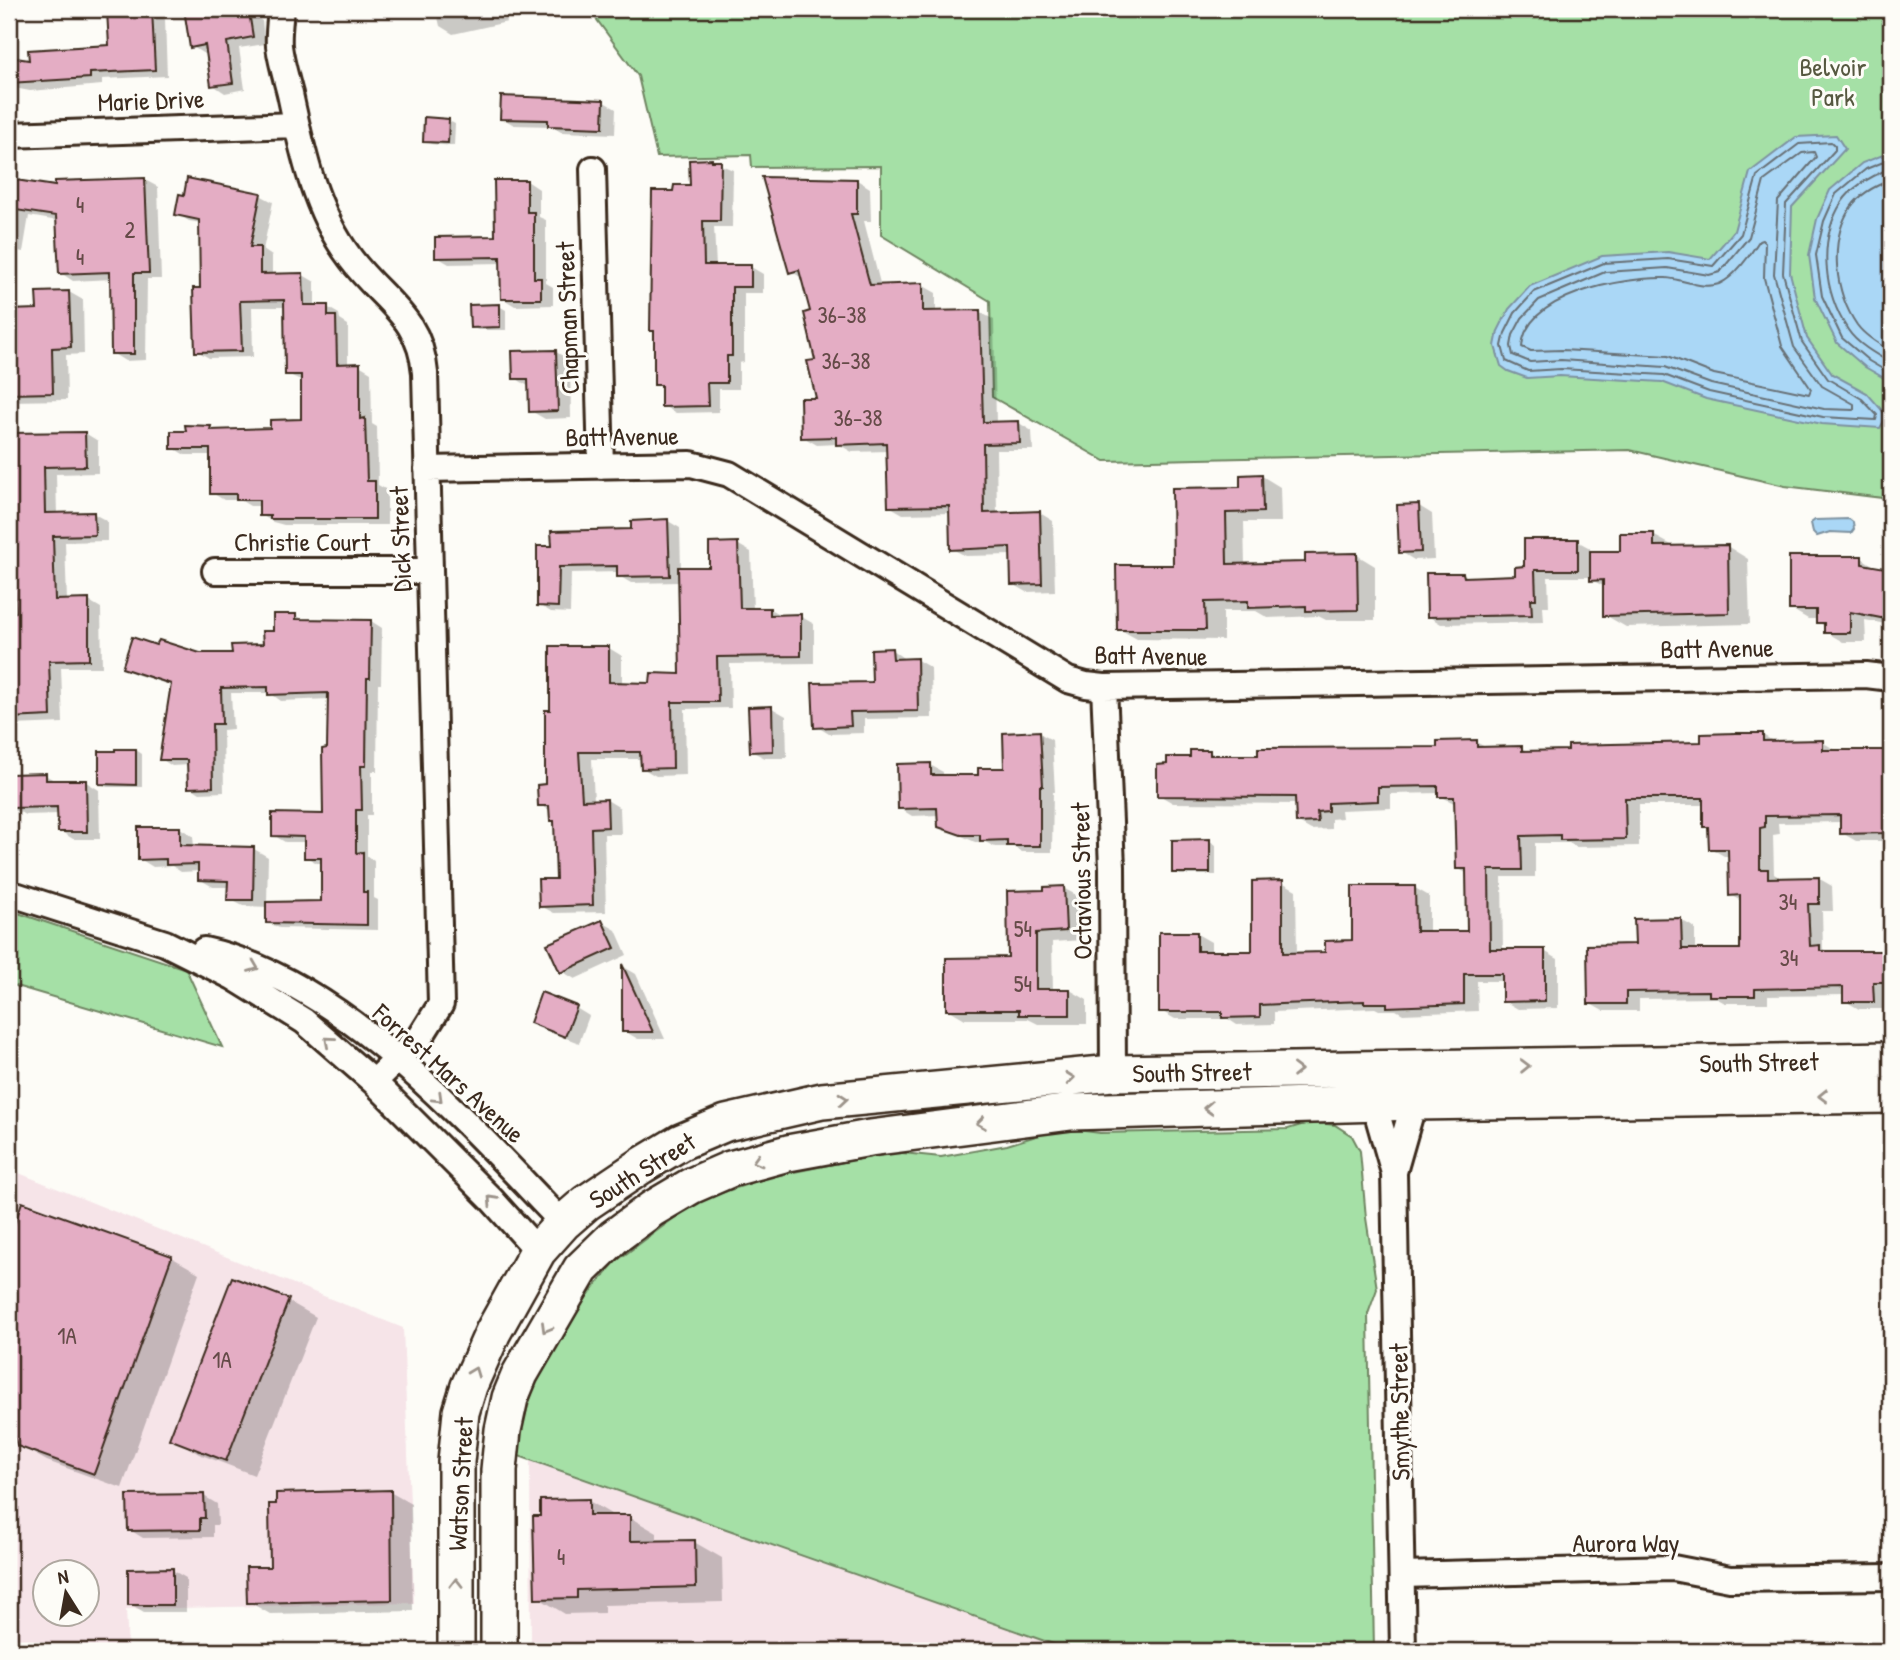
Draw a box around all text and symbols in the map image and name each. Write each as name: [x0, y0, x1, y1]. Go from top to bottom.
park label: Belvoir Park: [1799, 49, 1867, 114]
street label: Marie Drive: [97, 81, 205, 119]
house number: 4: [76, 189, 84, 220]
house number: 2: [125, 214, 136, 245]
street label: Chapman Street: [547, 240, 587, 395]
house number: 4: [76, 241, 84, 272]
house number: 36-38: [817, 299, 867, 330]
house number: 36-38: [821, 345, 871, 376]
house number: 36-38: [833, 402, 883, 433]
street label: Batt Avenue: [565, 418, 679, 454]
street label: Dick Street: [381, 485, 419, 592]
street label: Christie Court: [234, 524, 371, 559]
street label: Batt Avenue: [1660, 630, 1774, 666]
street label: Batt Avenue: [1094, 637, 1208, 673]
street label: Octavious Street: [1062, 801, 1100, 960]
house number: 34: [1779, 886, 1797, 917]
house number: 54: [1014, 913, 1032, 944]
house number: 34: [1780, 942, 1798, 973]
one-way arrow: [248, 958, 260, 972]
house number: 54: [1014, 968, 1032, 999]
street label: Forrest Mars Avenue: [365, 995, 532, 1151]
one-way arrow: [324, 1037, 337, 1049]
street label: South Street: [1699, 1043, 1820, 1081]
street label: South Street: [1132, 1053, 1253, 1091]
one-way arrow: [1520, 1058, 1530, 1074]
one-way arrow: [1292, 1062, 1303, 1078]
one-way arrow: [1064, 1071, 1076, 1086]
one-way arrow: [1817, 1088, 1828, 1104]
one-way arrow: [430, 1089, 443, 1102]
one-way arrow: [838, 1092, 849, 1107]
one-way arrow: [1202, 1101, 1213, 1116]
one-way arrow: [975, 1115, 987, 1130]
street label: South Street: [582, 1123, 703, 1216]
one-way arrow: [751, 1153, 763, 1168]
one-way arrow: [487, 1195, 500, 1208]
house number: 1A: [57, 1320, 77, 1351]
one-way arrow: [541, 1320, 554, 1333]
street label: Smythe Street: [1380, 1342, 1418, 1481]
house number: 1A: [212, 1344, 232, 1375]
one-way arrow: [466, 1367, 480, 1379]
street label: Watson Street: [439, 1415, 481, 1552]
street label: Aurora Way: [1573, 1525, 1679, 1560]
house number: 4: [557, 1541, 565, 1572]
north arrow: [32, 1558, 102, 1628]
text: N: [55, 1563, 70, 1590]
one-way arrow: [448, 1577, 464, 1588]

